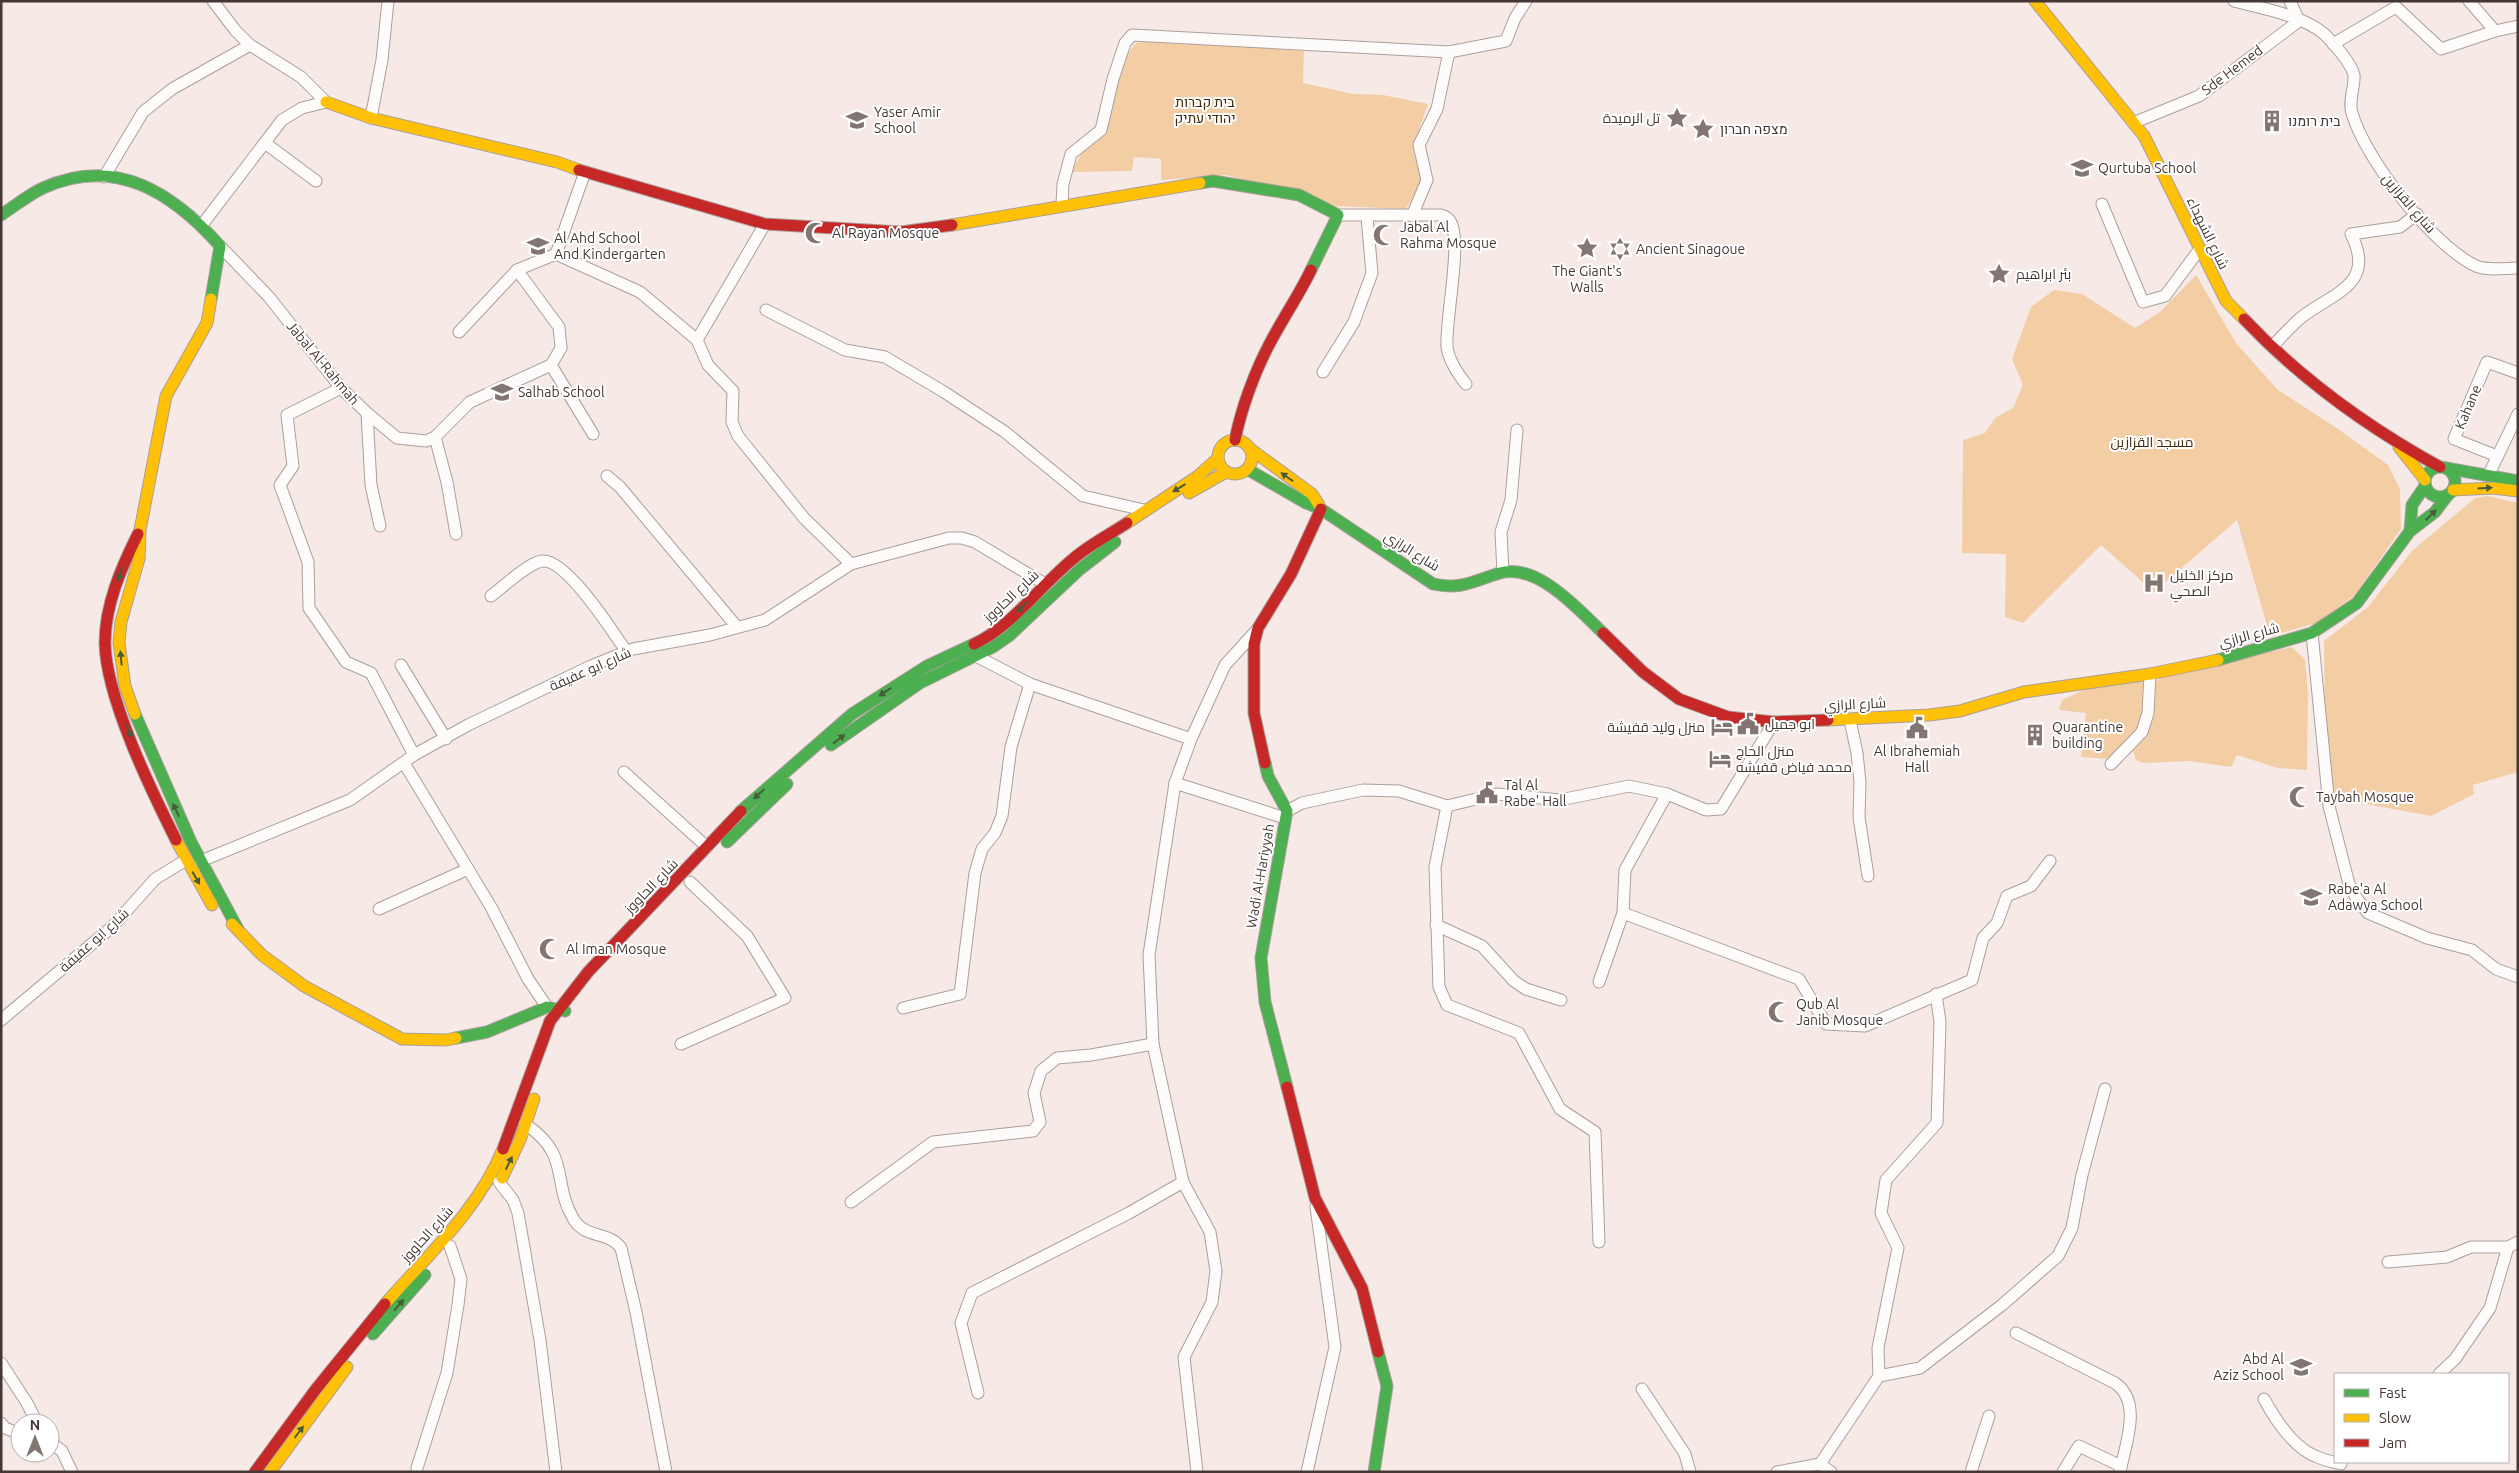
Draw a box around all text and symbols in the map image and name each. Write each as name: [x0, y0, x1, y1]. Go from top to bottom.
street label: Sde Hemed: [2198, 42, 2266, 98]
park label: בית קברות יהודי עתיק: [1174, 94, 1236, 126]
place label: Yaser Amir School: [874, 104, 942, 136]
place icon: تل الرميدة: [1664, 105, 1690, 131]
school or university icon: Yaser Amir School: [844, 107, 870, 133]
building icon: בית רומנו: [2259, 108, 2285, 134]
place label: تل الرميدة: [1603, 110, 1660, 126]
place label: בית רומנו: [2288, 113, 2341, 129]
place icon: מצפה חברון: [1690, 116, 1716, 142]
place label: מצפה חברון: [1720, 121, 1788, 137]
school or university icon: Qurtuba School: [2069, 155, 2095, 181]
place label: Qurtuba School: [2098, 160, 2196, 176]
street label: شارع القزازين: [2378, 170, 2439, 237]
street label: شارع الشهداء: [2183, 194, 2232, 272]
place label: Jabal Al Rahma Mosque: [1400, 219, 1497, 251]
mosque icon: Al Rayan Mosque: [803, 220, 829, 246]
mosque icon: Jabal Al Rahma Mosque: [1371, 222, 1397, 248]
place label: Al Rayan Mosque: [832, 225, 939, 241]
place label: Al Ahd School And Kindergarten: [554, 230, 666, 262]
school or university icon: Al Ahd School And Kindergarten: [525, 233, 551, 259]
place icon: The Giant's Walls: [1574, 235, 1600, 261]
synagogue icon: Ancient Sinagoue: [1607, 236, 1633, 262]
place label: Ancient Sinagoue: [1636, 241, 1745, 257]
place icon: بئر ابراهيم: [1986, 261, 2012, 287]
place label: The Giant's Walls: [1552, 263, 1622, 295]
place label: بئر ابراهيم: [2016, 266, 2071, 284]
street label: Jabal Al-Rahmah: [283, 318, 363, 408]
school or university icon: Salhab School: [489, 379, 515, 405]
street label: Kahane: [2452, 382, 2484, 432]
place label: Salhab School: [518, 384, 605, 400]
park label: مسجد القزازين: [2110, 434, 2194, 450]
one-way arrow: [1280, 472, 1294, 482]
one-way arrow: [1172, 483, 1185, 492]
one-way arrow: [2478, 484, 2494, 492]
one-way arrow: [2424, 509, 2436, 521]
street label: شارع الرازي: [1379, 528, 1443, 578]
street label: شارع الحاووز: [979, 566, 1043, 627]
one-way arrow: [116, 567, 124, 582]
place label: مركز الخليل الصحي: [2170, 567, 2234, 603]
hospital icon: مركز الخليل الصحي: [2141, 570, 2167, 596]
one-way arrow: [1016, 600, 1028, 612]
street label: شارع الرازي: [2217, 619, 2282, 655]
street label: شارع ابو عفيفة: [547, 644, 634, 695]
one-way arrow: [116, 650, 124, 666]
one-way arrow: [878, 687, 892, 697]
street label: شارع الرازي: [1824, 694, 1887, 718]
public building icon: ابو جميل: [1735, 711, 1761, 737]
hotel icon: منزل وليد قفيشة: [1709, 714, 1735, 740]
public building icon: Al Ibrahemiah Hall: [1904, 715, 1930, 741]
place label: ابو جميل: [1765, 716, 1815, 732]
place label: منزل وليد قفيشة: [1607, 719, 1705, 736]
place label: Quarantine building: [2052, 719, 2123, 751]
building icon: Quarantine building: [2022, 722, 2048, 748]
one-way arrow: [125, 724, 133, 738]
one-way arrow: [832, 734, 845, 745]
place label: منزل الحاج محمد فياض قفيشه: [1736, 743, 1852, 775]
place label: Al Ibrahemiah Hall: [1874, 743, 1960, 775]
hotel icon: منزل الحاج محمد فياض قفيشه: [1707, 746, 1733, 772]
place label: Tal Al Rabe' Hall: [1504, 777, 1567, 809]
public building icon: Tal Al Rabe' Hall: [1474, 780, 1500, 806]
mosque icon: Taybah Mosque: [2287, 784, 2313, 810]
one-way arrow: [754, 788, 766, 800]
place label: Taybah Mosque: [2316, 789, 2414, 805]
one-way arrow: [172, 803, 180, 817]
street label: Wadi Al-Hariyyah: [1243, 822, 1277, 930]
street label: شارع الحاووز: [620, 855, 682, 918]
one-way arrow: [192, 871, 200, 886]
place label: Rabe'a Al Adawya School: [2328, 881, 2423, 913]
school or university icon: Rabe'a Al Adawya School: [2298, 884, 2324, 910]
street label: شارع ابو عفيفة: [56, 905, 133, 976]
mosque icon: Al Iman Mosque: [537, 936, 563, 962]
place label: Al Iman Mosque: [566, 941, 666, 957]
place label: Qub Al Janib Mosque: [1796, 996, 1883, 1028]
mosque icon: Qub Al Janib Mosque: [1766, 999, 1792, 1025]
one-way arrow: [505, 1156, 513, 1170]
street label: شارع الحاووز: [397, 1203, 457, 1267]
one-way arrow: [393, 1299, 405, 1311]
place label: Abd Al Aziz School: [2213, 1351, 2284, 1383]
school or university icon: Abd Al Aziz School: [2288, 1354, 2314, 1380]
legend: [2334, 1373, 2509, 1463]
text: Fast: [2379, 1384, 2407, 1401]
text: Slow: [2379, 1409, 2412, 1426]
north arrow: [10, 1413, 60, 1463]
text: N: [30, 1417, 40, 1433]
one-way arrow: [293, 1426, 304, 1439]
text: Jam: [2379, 1434, 2407, 1451]

